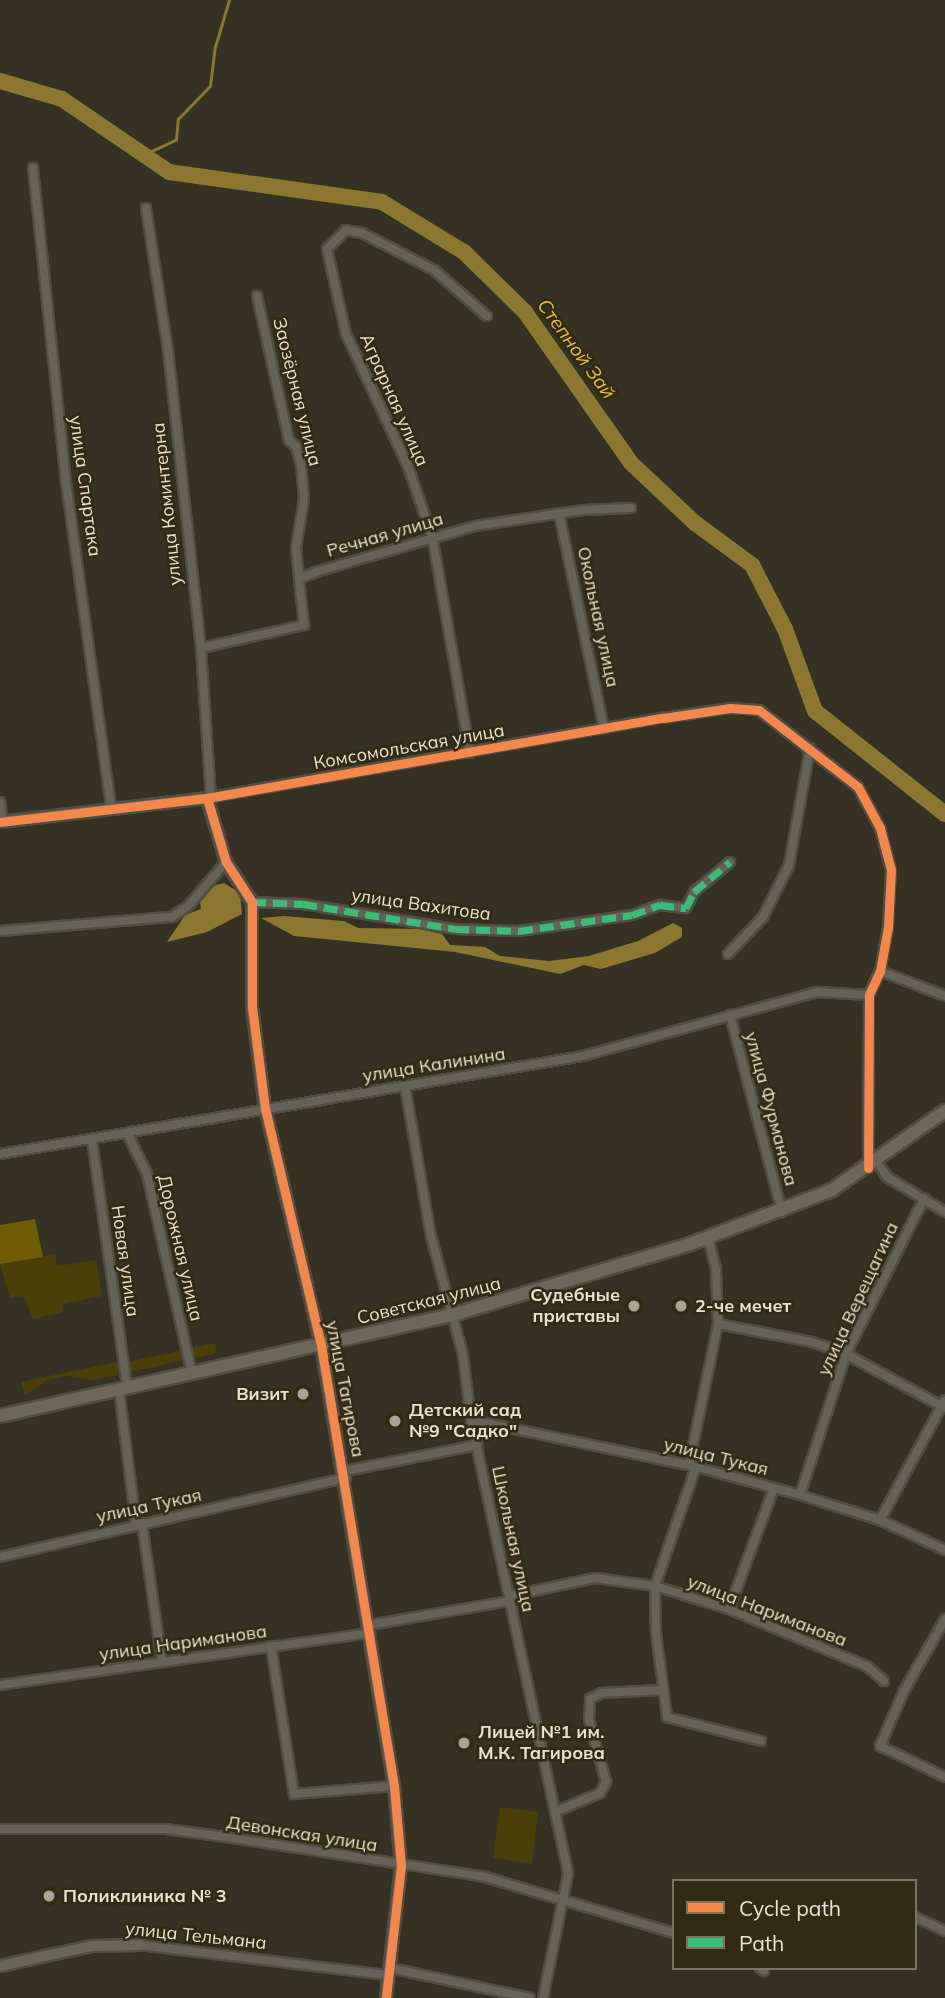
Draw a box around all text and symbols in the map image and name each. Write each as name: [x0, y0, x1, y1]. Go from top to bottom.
water label: Степной Зай: [532, 295, 620, 403]
street label: Заозёрная улица: [268, 316, 326, 468]
street label: Аграрная улица: [355, 330, 433, 470]
street label: улица Спартака: [64, 414, 106, 558]
street label: улица Коминтерна: [148, 421, 186, 587]
street label: Речная улица: [324, 508, 446, 562]
street label: Окольная улица: [573, 545, 623, 689]
street label: Комсомольская улица: [312, 720, 506, 774]
street label: улица Вахитова: [350, 885, 492, 925]
street label: улица Фурманова: [740, 1029, 802, 1189]
street label: улица Калинина: [361, 1043, 507, 1087]
street label: Дорожная улица: [153, 1173, 207, 1323]
street label: Новая улица: [106, 1204, 144, 1318]
street label: улица Верещагина: [813, 1219, 903, 1379]
street label: Советская улица: [355, 1273, 503, 1329]
place label: Судебные приставы: [530, 1285, 620, 1328]
place label: 2-че мечет: [695, 1295, 791, 1317]
marker: Судебные приставы: [626, 1298, 642, 1314]
marker: 2-че мечет: [673, 1298, 689, 1314]
street label: улица Тагирова: [321, 1319, 369, 1459]
place label: Визит: [236, 1383, 289, 1405]
marker: Визит: [295, 1386, 311, 1402]
place label: Детский сад №9 "Садко": [409, 1400, 521, 1442]
marker: Детский сад №9 "Садко": [387, 1413, 403, 1429]
street label: улица Тукая: [661, 1434, 771, 1480]
street label: Школьная улица: [487, 1464, 539, 1614]
street label: улица Тукая: [94, 1484, 204, 1528]
street label: улица Нариманова: [684, 1571, 850, 1651]
street label: улица Нариманова: [98, 1621, 268, 1665]
place label: Лицей №1 им. М.К. Тагирова: [478, 1722, 605, 1764]
marker: Лицей №1 им. М.К. Тагирова: [456, 1735, 472, 1751]
street label: Девонская улица: [225, 1811, 379, 1857]
legend: [672, 1879, 917, 1970]
place label: Поликлиника № 3: [63, 1885, 227, 1907]
marker: Поликлиника № 3: [41, 1888, 57, 1904]
text: Cycle path: [739, 1895, 841, 1921]
street label: улица Тельмана: [124, 1918, 268, 1954]
text: Path: [739, 1930, 784, 1956]

